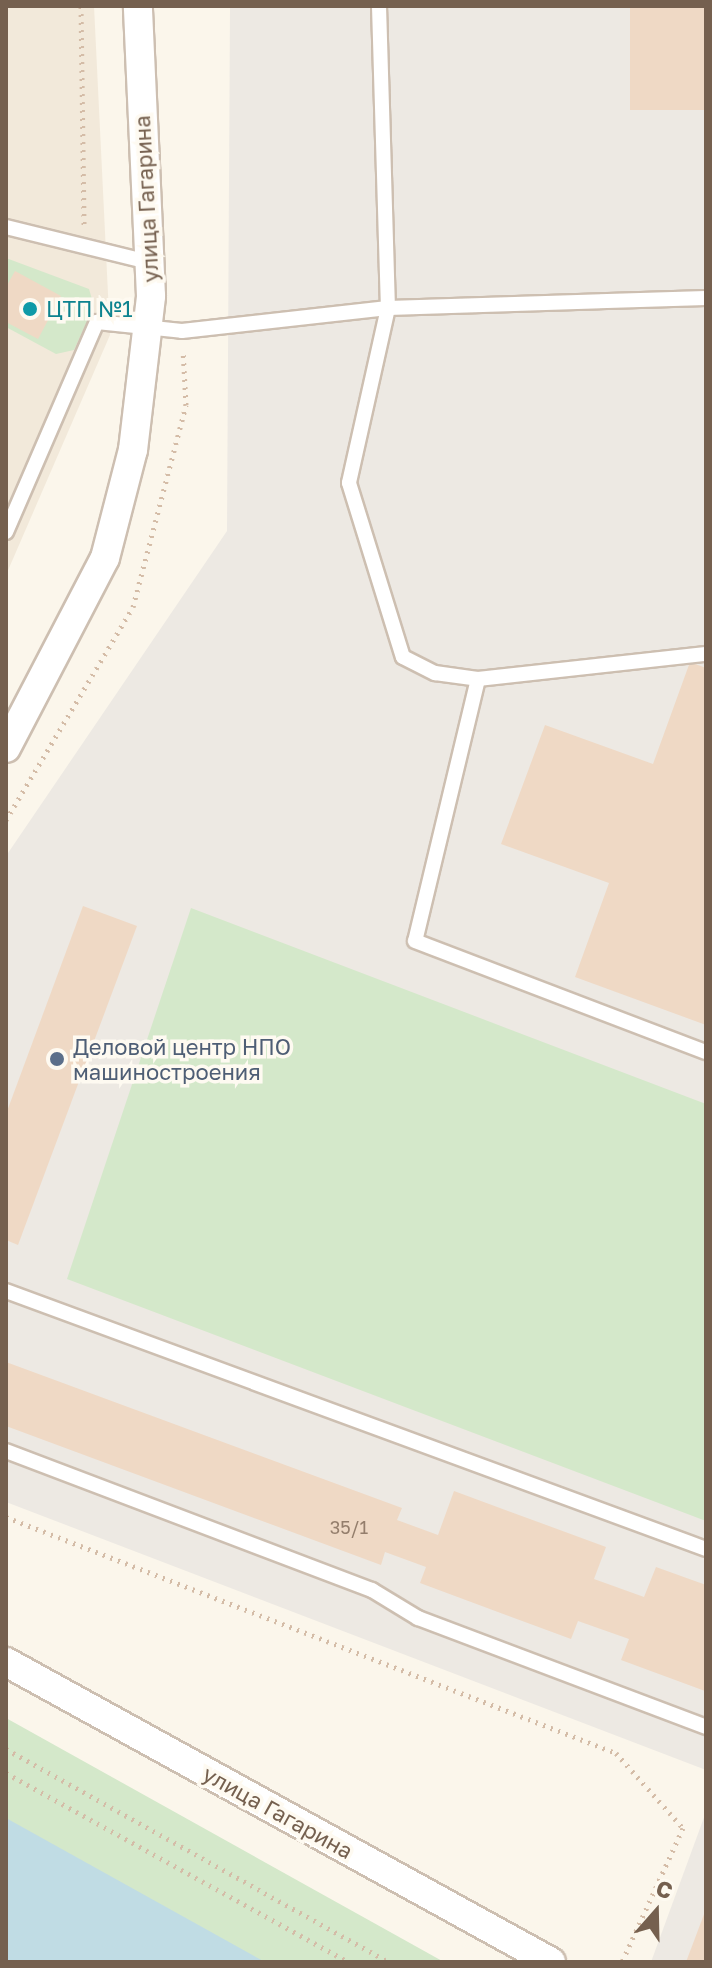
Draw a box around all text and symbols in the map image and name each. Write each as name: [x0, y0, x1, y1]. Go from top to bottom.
street label: улица Гагарина: [128, 115, 164, 283]
place label: ЦТП №1: [46, 296, 133, 322]
marker: ЦТП №1: [21, 300, 39, 318]
place label: Деловой центр НПО машиностроения: [73, 1033, 291, 1084]
marker: Деловой центр НПО машиностроения: [48, 1050, 66, 1068]
house number: 35/1: [330, 1516, 368, 1538]
street label: улица Гагарина: [198, 1760, 358, 1864]
north arrow: [616, 1872, 696, 1952]
text: С: [652, 1874, 676, 1904]

